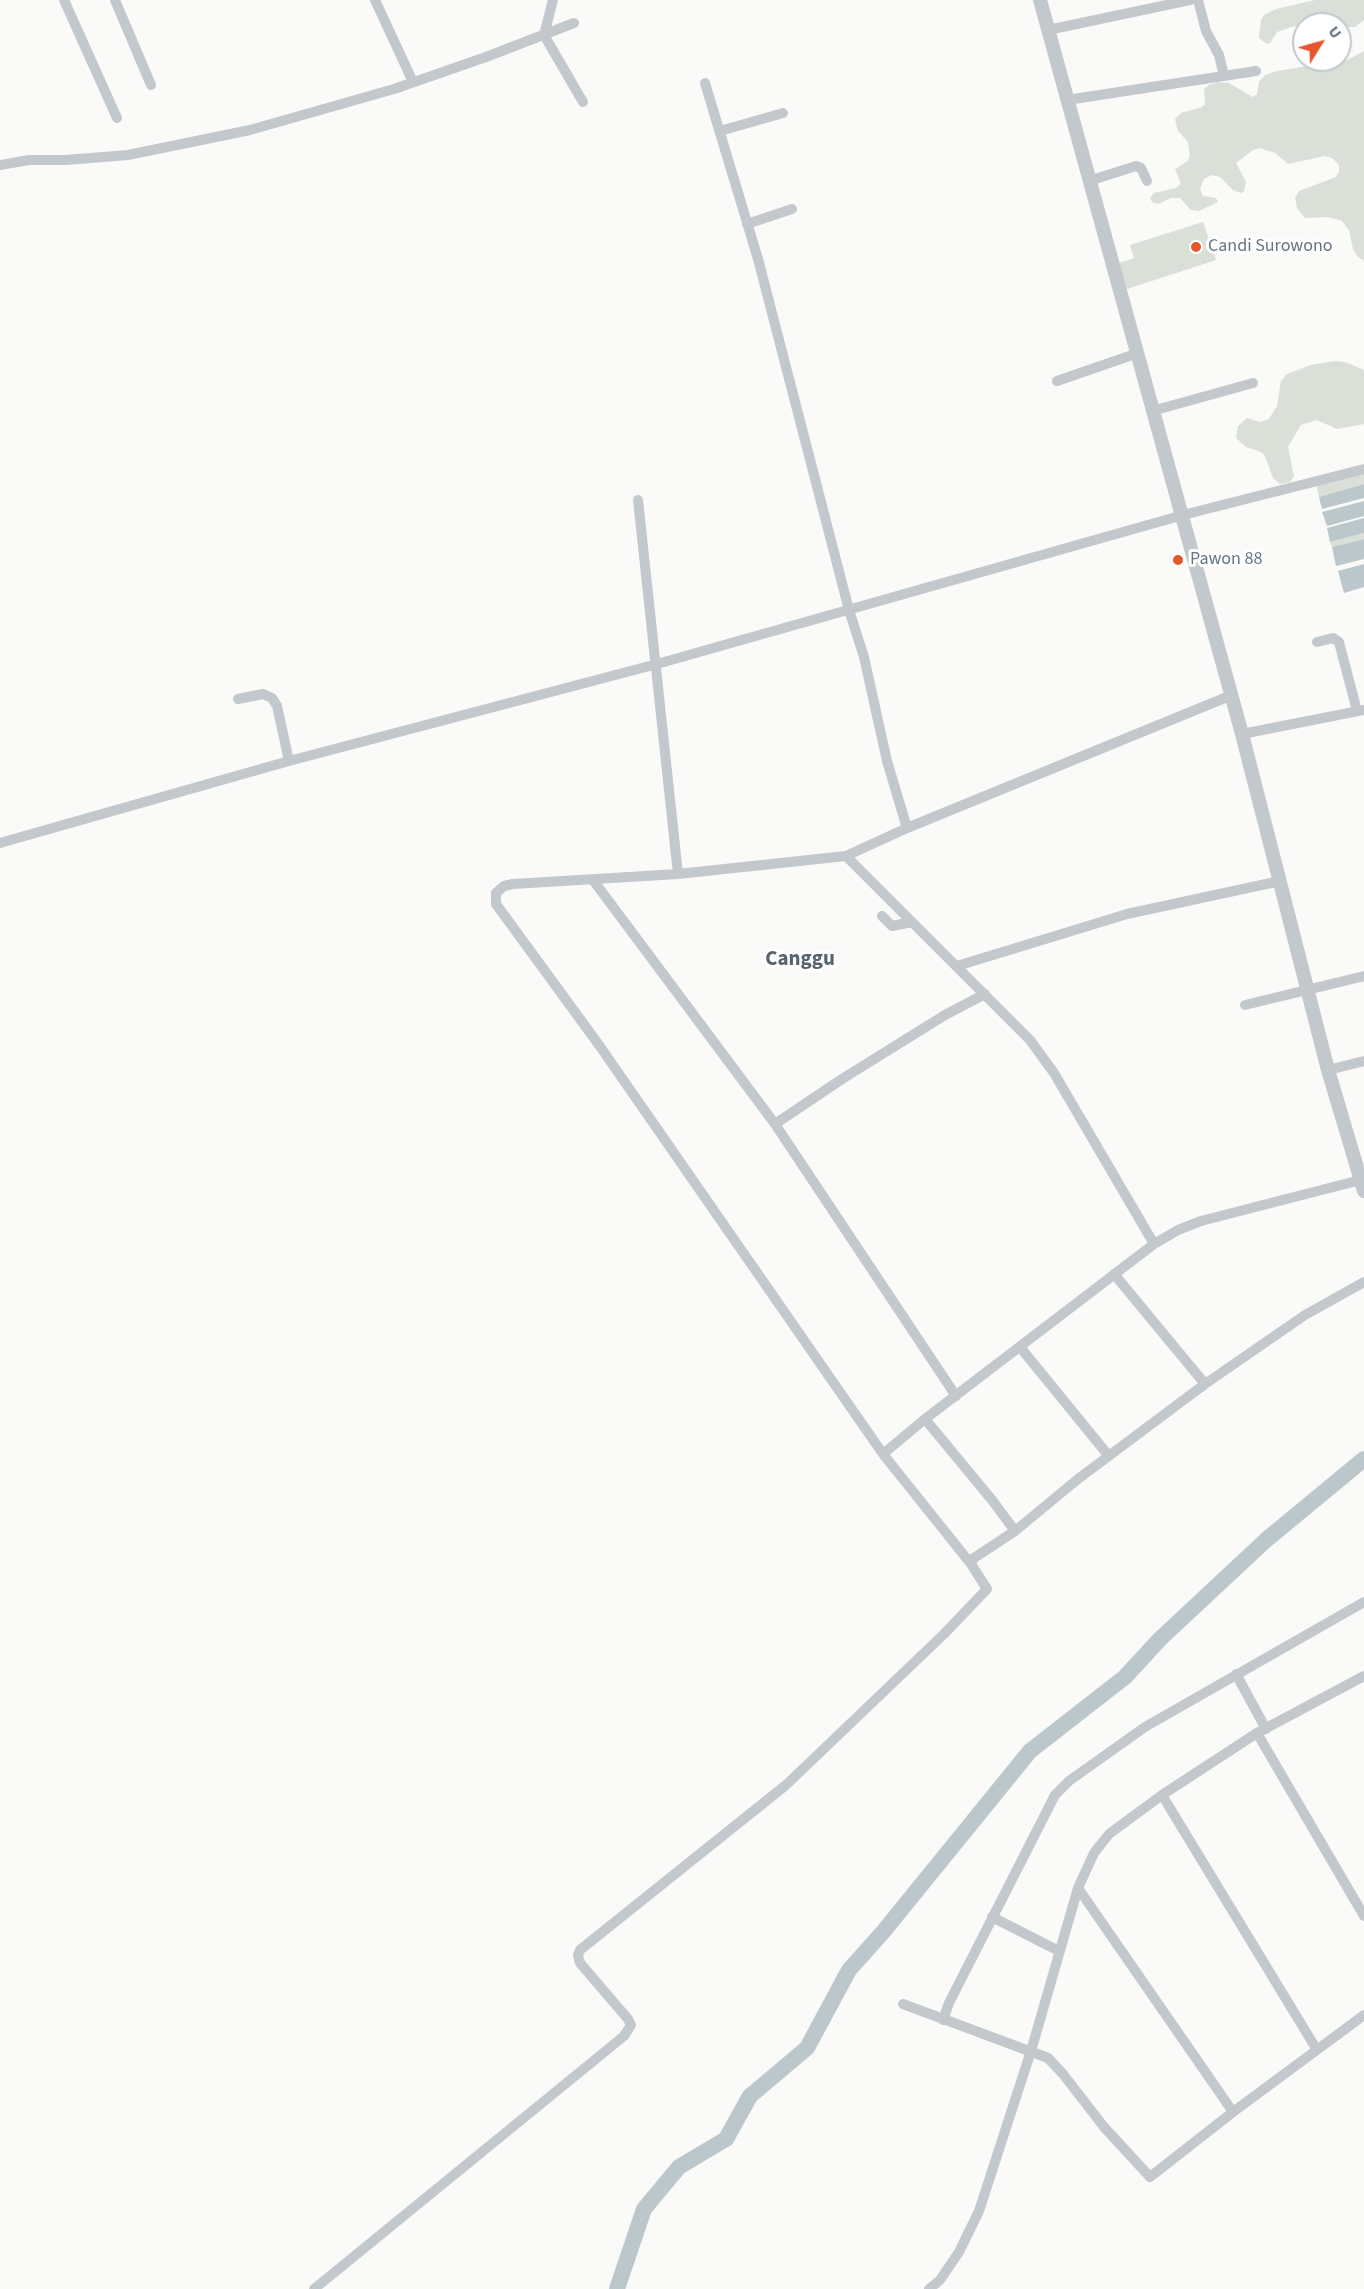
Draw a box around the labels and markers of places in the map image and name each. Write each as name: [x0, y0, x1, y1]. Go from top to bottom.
place label: Candi Surowono: [1208, 236, 1333, 258]
marker: Candi Surowono: [1189, 240, 1203, 254]
place label: Pawon 88: [1190, 549, 1262, 571]
marker: Pawon 88: [1171, 553, 1185, 567]

